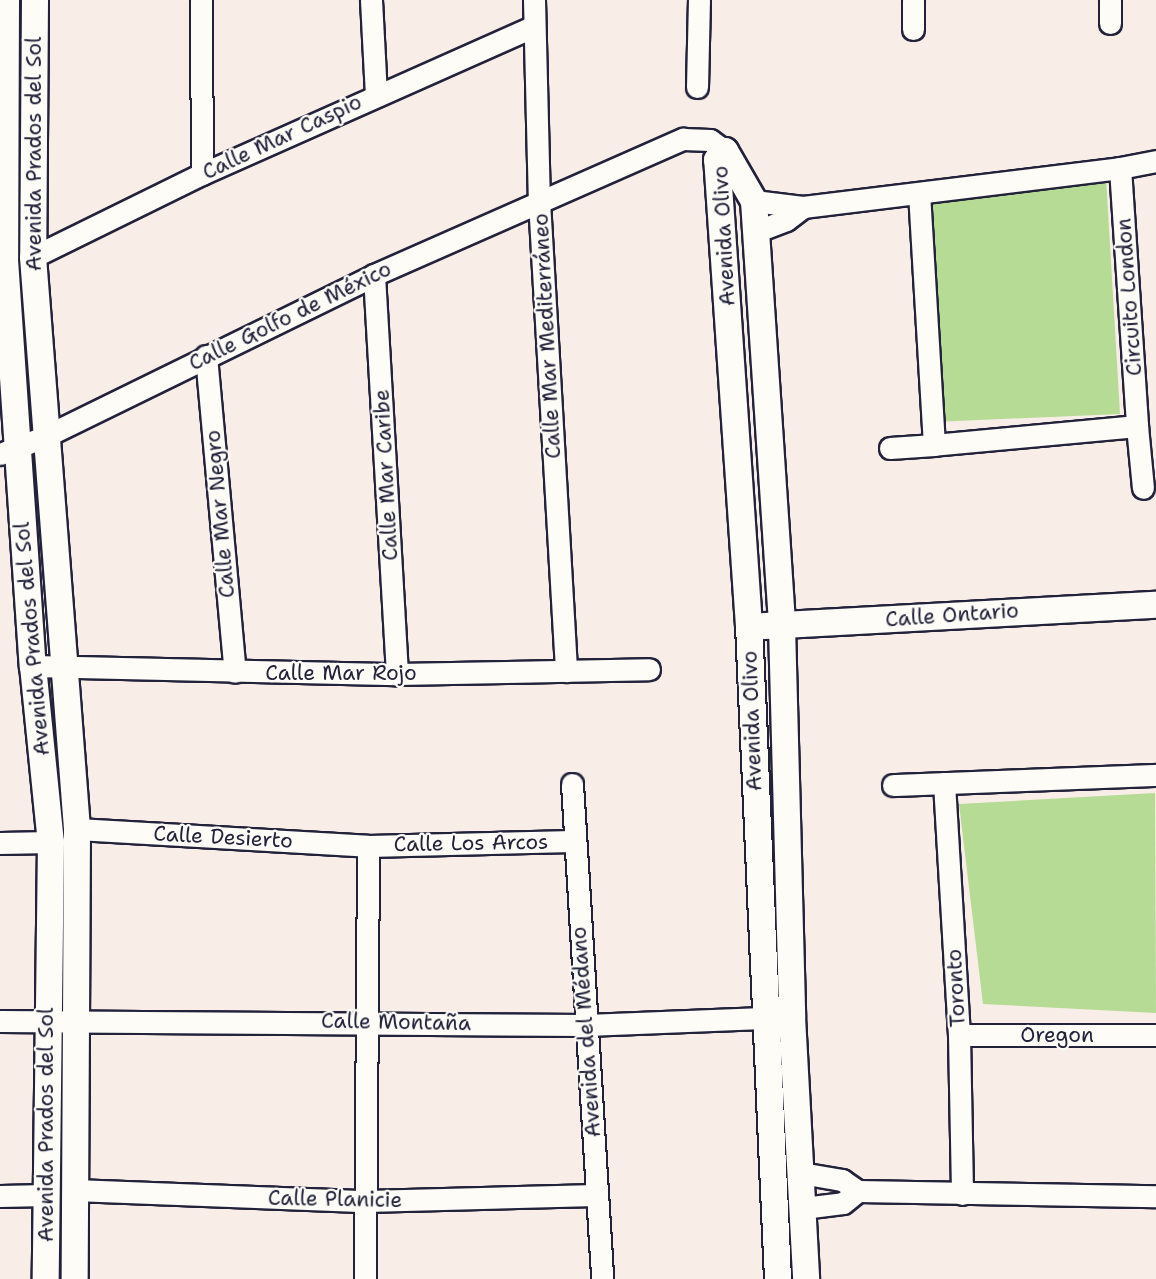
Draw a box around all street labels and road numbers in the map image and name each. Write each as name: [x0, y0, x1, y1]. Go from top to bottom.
street label: Avenida Prados del Sol: [21, 37, 47, 271]
street label: Calle Mar Caspio: [198, 89, 366, 185]
street label: Avenida Olivo: [708, 165, 740, 307]
street label: Calle Mar Mediterráneo: [528, 213, 566, 459]
street label: Circuito London: [1111, 217, 1147, 377]
street label: Calle Golfo de México: [185, 256, 395, 376]
street label: Calle Mar Caribe: [369, 389, 403, 561]
street label: Calle Mar Negro: [200, 429, 240, 599]
street label: Avenida Prados del Sol: [9, 521, 55, 757]
street label: Calle Ontario: [884, 598, 1020, 632]
street label: Avenida Olivo: [737, 650, 767, 792]
street label: Calle Mar Rojo: [265, 660, 417, 686]
street label: Calle Desierto: [153, 821, 293, 853]
street label: Calle Los Arcos: [393, 829, 549, 857]
street label: Avenida del Médano: [566, 926, 606, 1138]
street label: Toronto: [941, 948, 971, 1028]
street label: Avenida Prados del Sol: [33, 1008, 59, 1242]
street label: Calle Montaña: [321, 1008, 471, 1036]
street label: Oregon: [1020, 1022, 1094, 1048]
street label: Calle Planicie: [268, 1185, 402, 1213]

